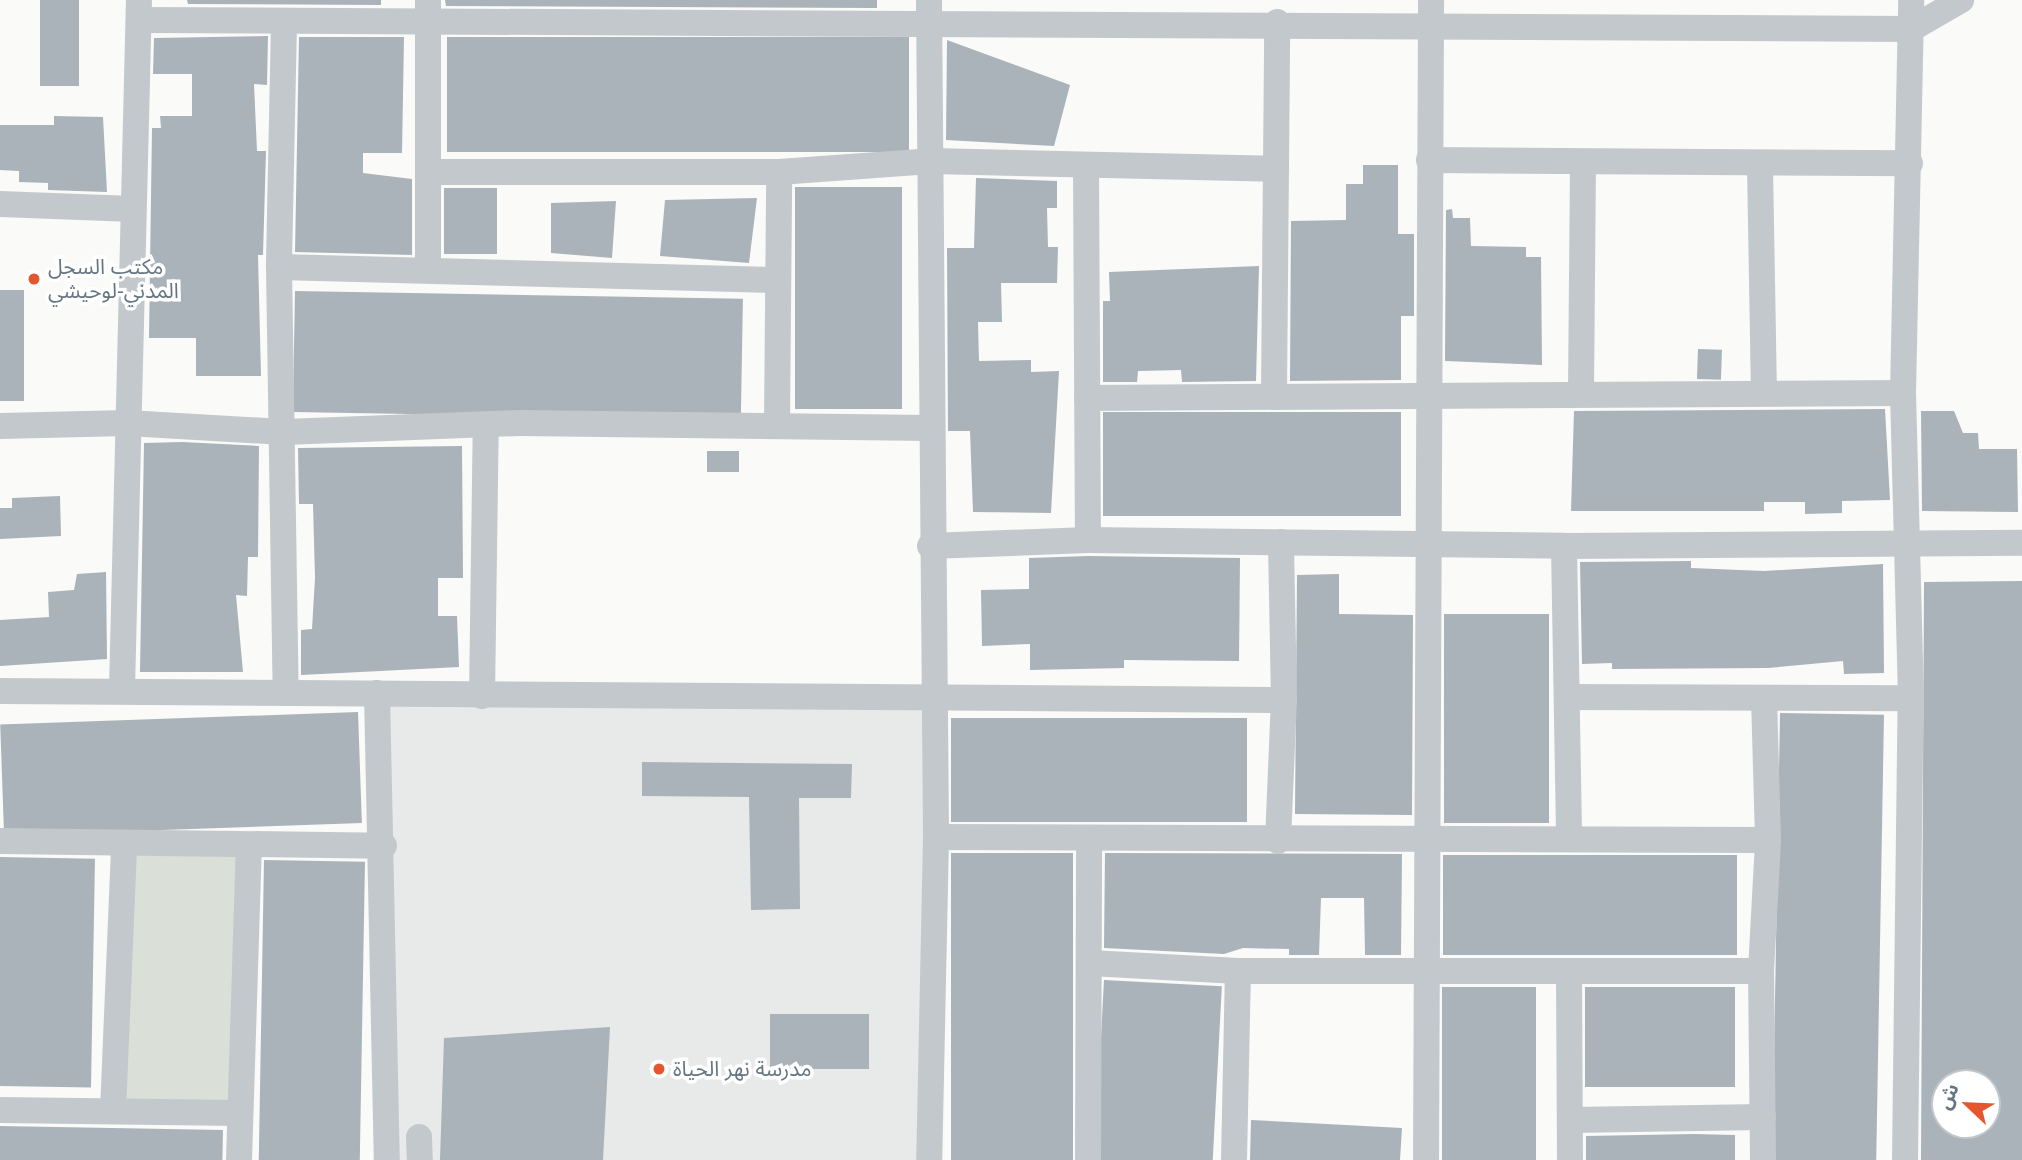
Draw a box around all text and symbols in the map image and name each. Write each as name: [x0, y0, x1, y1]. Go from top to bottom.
place label: مكتب السجل المدني-لوحيشي: [48, 254, 179, 304]
marker: مكتب السجل المدني-لوحيشي: [26, 271, 42, 287]
place label: مدرسة نهر الحياة: [673, 1056, 812, 1082]
marker: مدرسة نهر الحياة: [651, 1061, 667, 1077]
north arrow: [1931, 1069, 2001, 1139]
text: ش: [1933, 1080, 1963, 1112]

